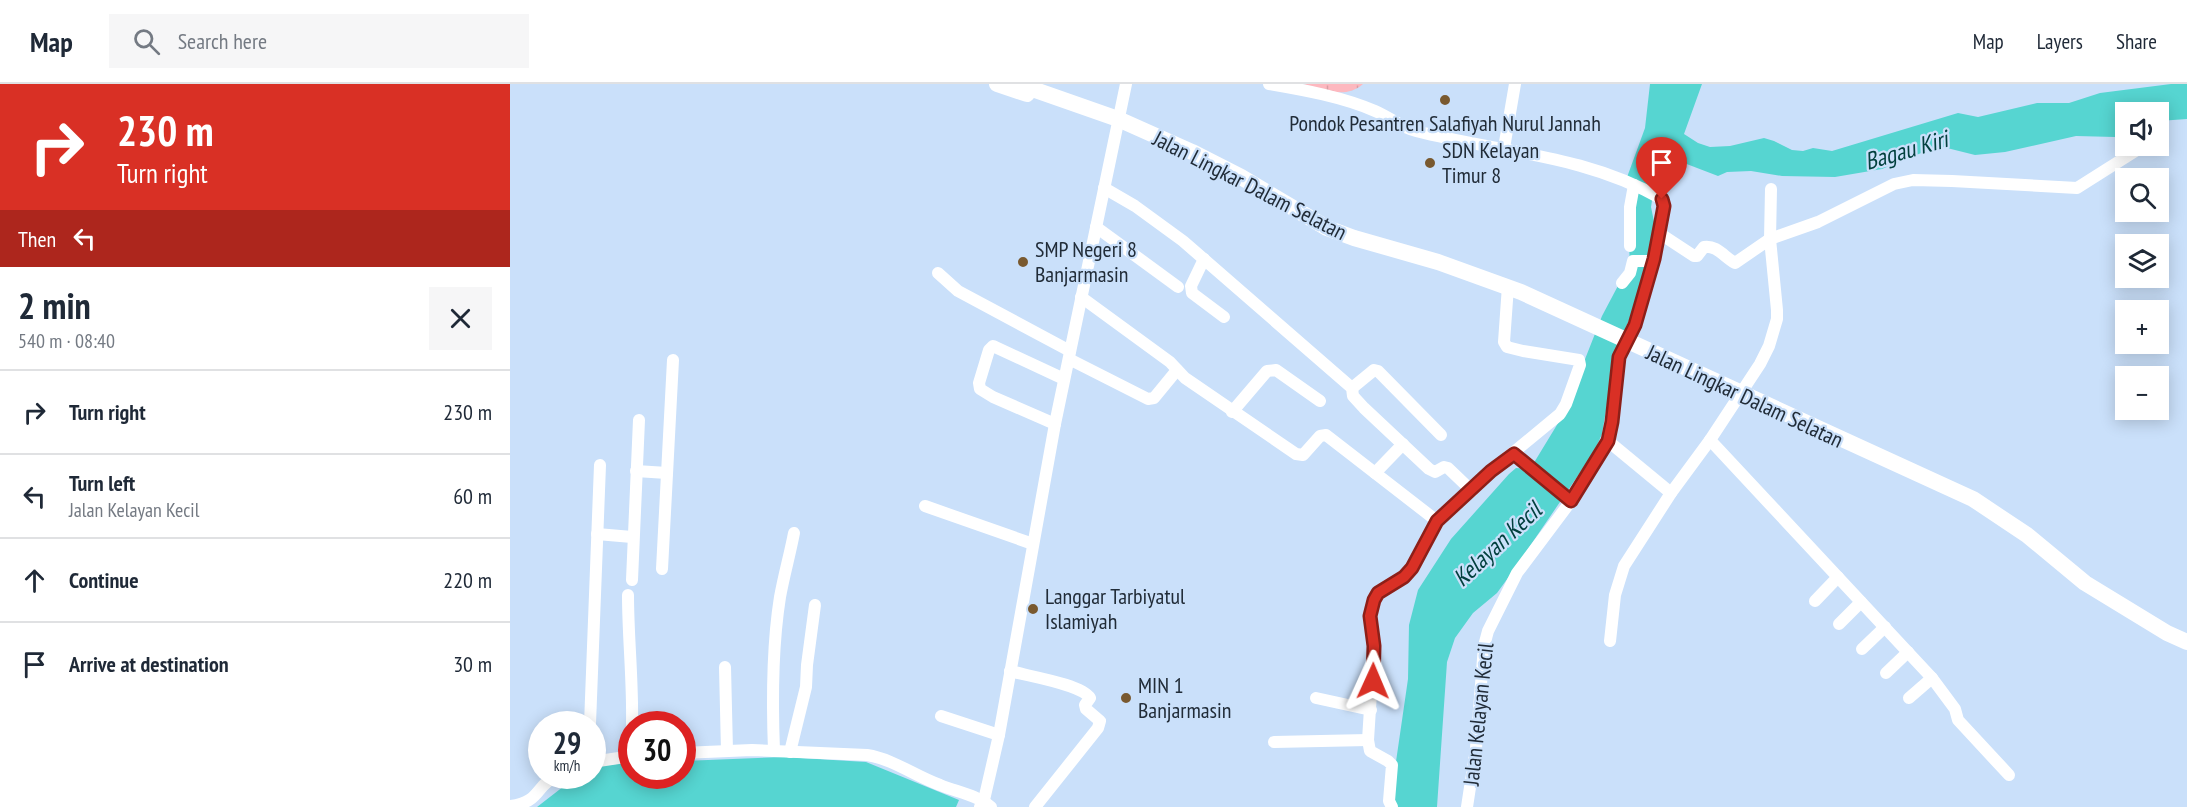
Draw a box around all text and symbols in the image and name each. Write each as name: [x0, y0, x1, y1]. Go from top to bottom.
search box: [109, 14, 529, 68]
text: Map: [30, 23, 73, 60]
icon: search: [130, 25, 163, 58]
text: Search here: [178, 27, 267, 55]
text: Map: [1973, 28, 2004, 55]
text: Layers: [2037, 28, 2083, 55]
text: Share: [2116, 28, 2157, 55]
marker: Pondok Pesantren Salafiyah Nurul Jannah: [1438, 93, 1452, 107]
map controls: [2115, 102, 2169, 420]
button: sound: [2115, 102, 2169, 156]
text: 230 m: [117, 103, 214, 158]
icon: right: [18, 108, 96, 186]
place label: Pondok Pesantren Salafiyah Nurul Jannah: [1289, 109, 1601, 137]
water label: Bagau Kiri: [1861, 123, 1954, 177]
street label: Jalan Lingkar Dalam Selatan: [1148, 124, 1352, 246]
place label: SDN Kelayan Timur 8: [1442, 136, 1539, 189]
pin: [1636, 137, 1687, 199]
icon: arrive: [1645, 146, 1678, 179]
text: Turn right: [117, 156, 208, 190]
marker: SDN Kelayan Timur 8: [1423, 156, 1437, 170]
button: search: [2115, 168, 2169, 222]
icon: left: [68, 222, 101, 255]
text: Then: [18, 225, 56, 253]
button: layers: [2115, 234, 2169, 288]
place label: SMP Negeri 8 Banjarmasin: [1035, 235, 1137, 288]
marker: SMP Negeri 8 Banjarmasin: [1016, 255, 1030, 269]
text: 2 min: [18, 282, 91, 329]
button: close: [429, 287, 492, 350]
button: +: [2115, 300, 2169, 354]
text: 540 m · 08:40: [18, 328, 115, 354]
street label: Jalan Lingkar Dalam Selatan: [1641, 338, 1848, 454]
button: −: [2115, 366, 2169, 420]
icon: right: [18, 396, 51, 429]
text: Turn right: [69, 398, 146, 426]
text: 230 m: [443, 398, 492, 426]
text: Turn left: [69, 469, 135, 497]
icon: left: [18, 480, 51, 513]
text: 60 m: [453, 482, 492, 510]
water label: Kelayan Kecil: [1446, 493, 1550, 593]
text: Jalan Kelayan Kecil: [69, 497, 199, 523]
icon: ahead: [18, 564, 51, 597]
text: Continue: [69, 566, 139, 594]
text: 220 m: [443, 566, 492, 594]
place label: Langgar Tarbiyatul Islamiyah: [1045, 582, 1186, 635]
marker: Langgar Tarbiyatul Islamiyah: [1026, 602, 1040, 616]
street label: Jalan Kelayan Kecil: [1456, 640, 1500, 788]
icon: arrive: [18, 648, 51, 681]
position arrow: [1341, 649, 1405, 713]
text: Arrive at destination: [69, 650, 229, 678]
text: 30 m: [453, 650, 492, 678]
place label: MIN 1 Banjarmasin: [1138, 671, 1231, 724]
marker: MIN 1 Banjarmasin: [1119, 691, 1133, 705]
speed limit sign: 30: [618, 711, 696, 789]
text: 29: [553, 723, 581, 762]
text: km/h: [554, 756, 580, 775]

